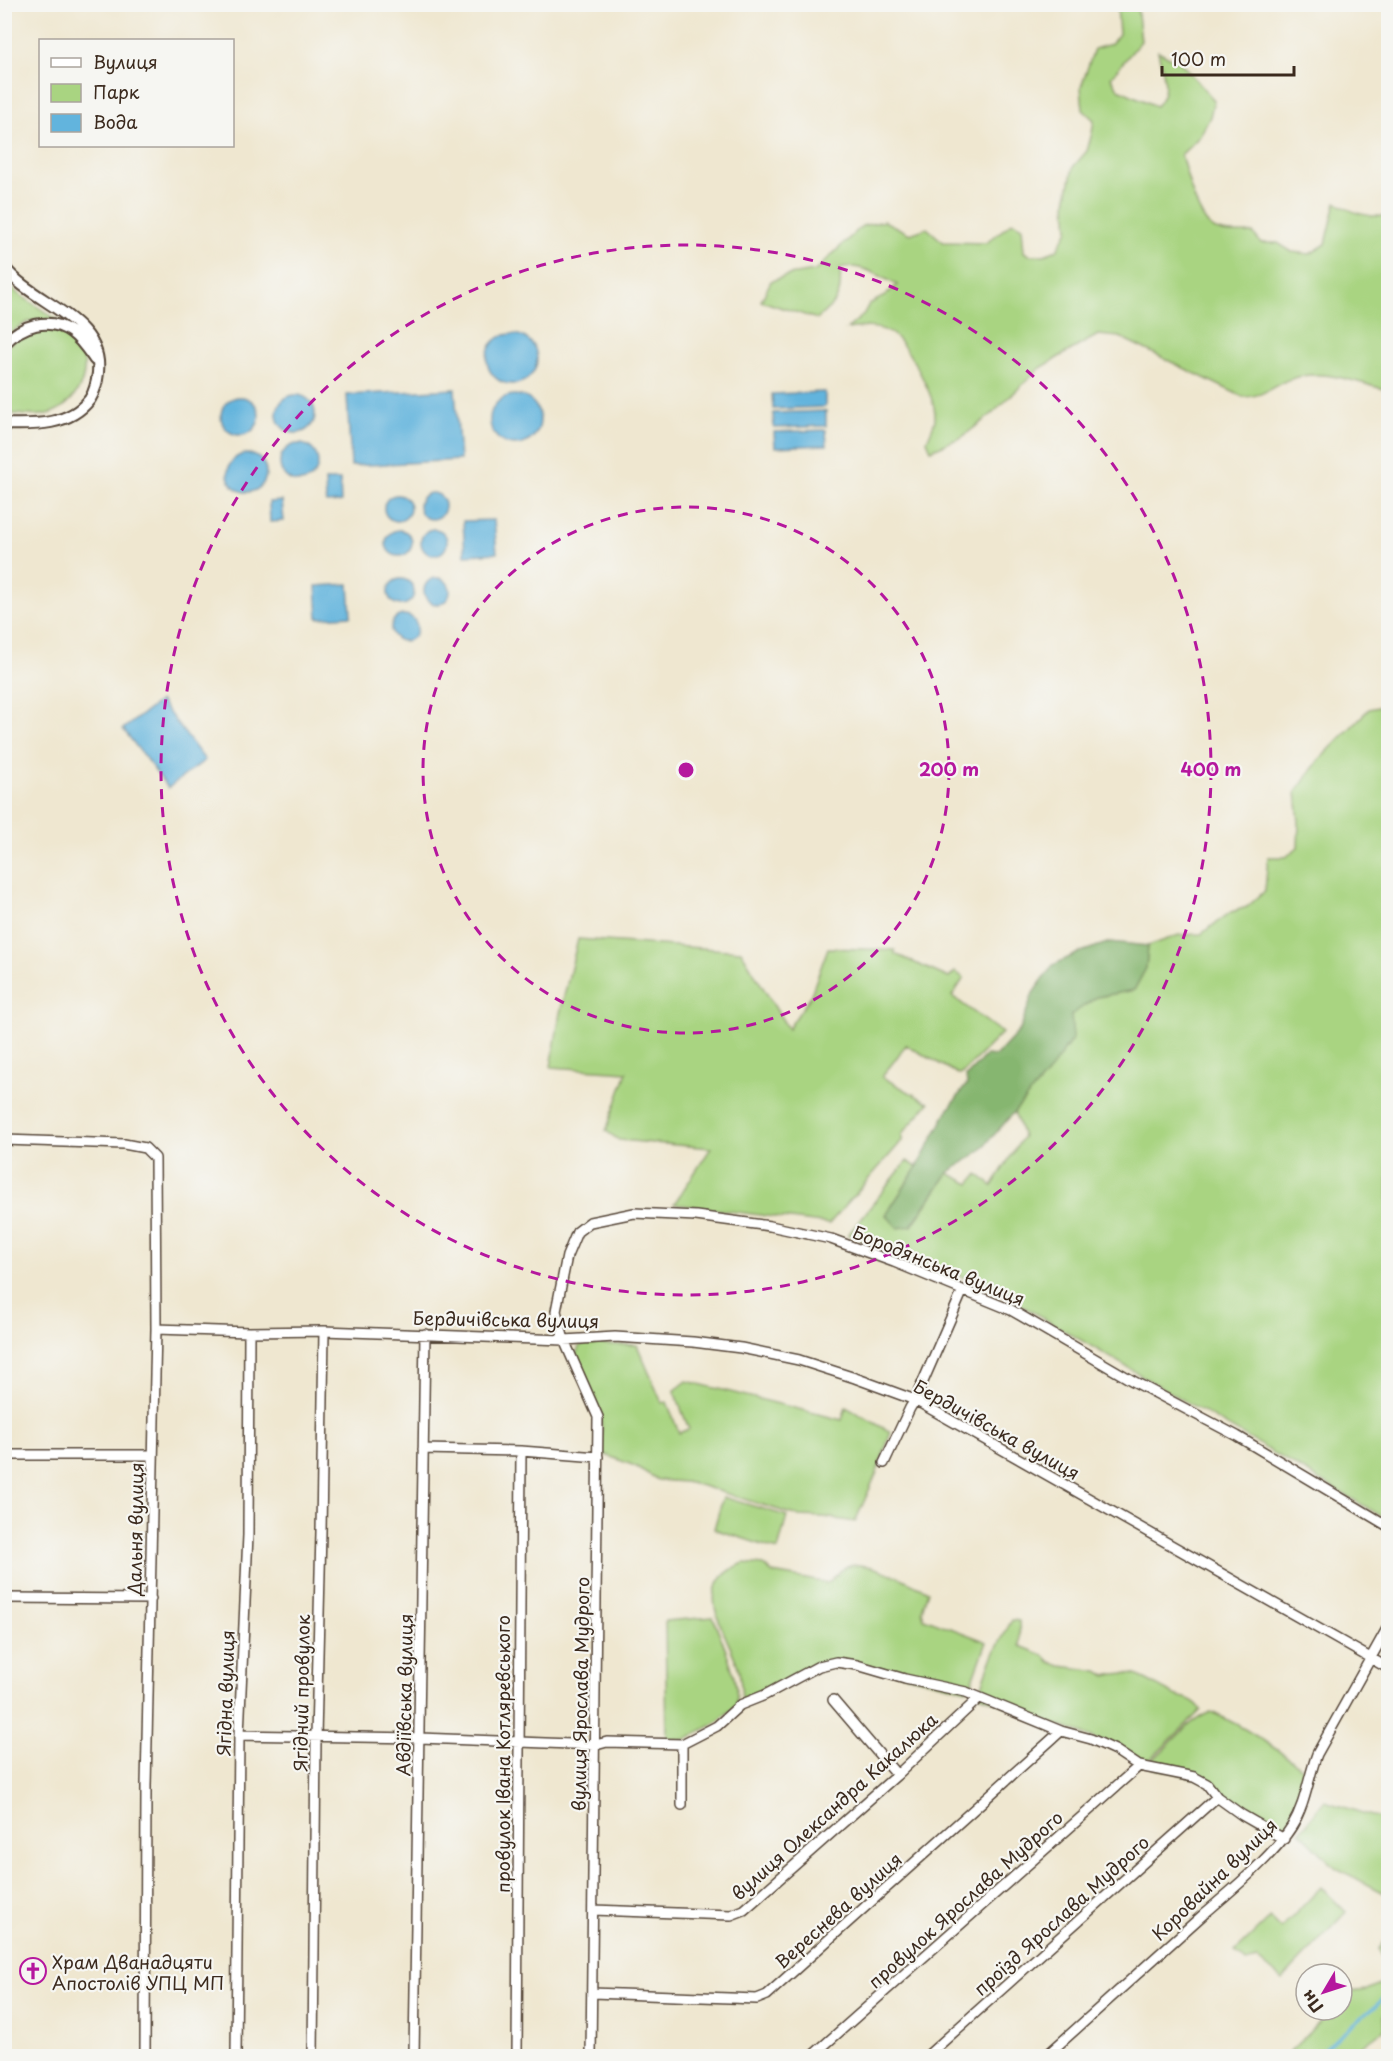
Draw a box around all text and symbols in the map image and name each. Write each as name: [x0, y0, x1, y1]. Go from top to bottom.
legend: [39, 39, 234, 147]
scale bar: [1162, 39, 1294, 77]
text: 100 m: [1171, 45, 1226, 72]
text: Вулиця: [93, 48, 158, 75]
text: Парк: [93, 78, 140, 105]
text: Вода: [93, 108, 138, 135]
text: 200 m: [919, 755, 979, 782]
text: 400 m: [1181, 755, 1241, 782]
centre of rings: [676, 760, 696, 780]
street label: Бородянська вулиця: [849, 1218, 1029, 1312]
street label: Бердичівська вулиця: [413, 1304, 599, 1334]
street label: Бердичівська вулиця: [909, 1372, 1085, 1486]
street label: Дальня вулиця: [120, 1462, 150, 1597]
street label: вулиця Ярослава Мудрого: [564, 1577, 596, 1811]
street label: Авдіївська вулиця: [389, 1613, 419, 1777]
street label: Ягідний провулок: [286, 1614, 316, 1772]
street label: провулок Івана Котляревського: [489, 1615, 516, 1893]
street label: Ягідна вулиця: [209, 1630, 241, 1756]
street label: вулиця Олександра Какалюка: [725, 1705, 944, 1906]
street label: провулок Ярослава Мудрого: [861, 1804, 1069, 1994]
street label: Коровайна вулиця: [1145, 1812, 1283, 1946]
street label: проїзд Ярослава Мудрого: [967, 1829, 1155, 2001]
street label: Вереснева вулиця: [769, 1846, 907, 1974]
place label: Храм Дванадцяти Апостолів УПЦ МП: [52, 1948, 224, 1996]
church icon: Храм Дванадцяти Апостолів УПЦ МП: [18, 1956, 48, 1986]
north arrow: [1294, 1962, 1354, 2022]
text: Пн: [1295, 1986, 1328, 2019]

